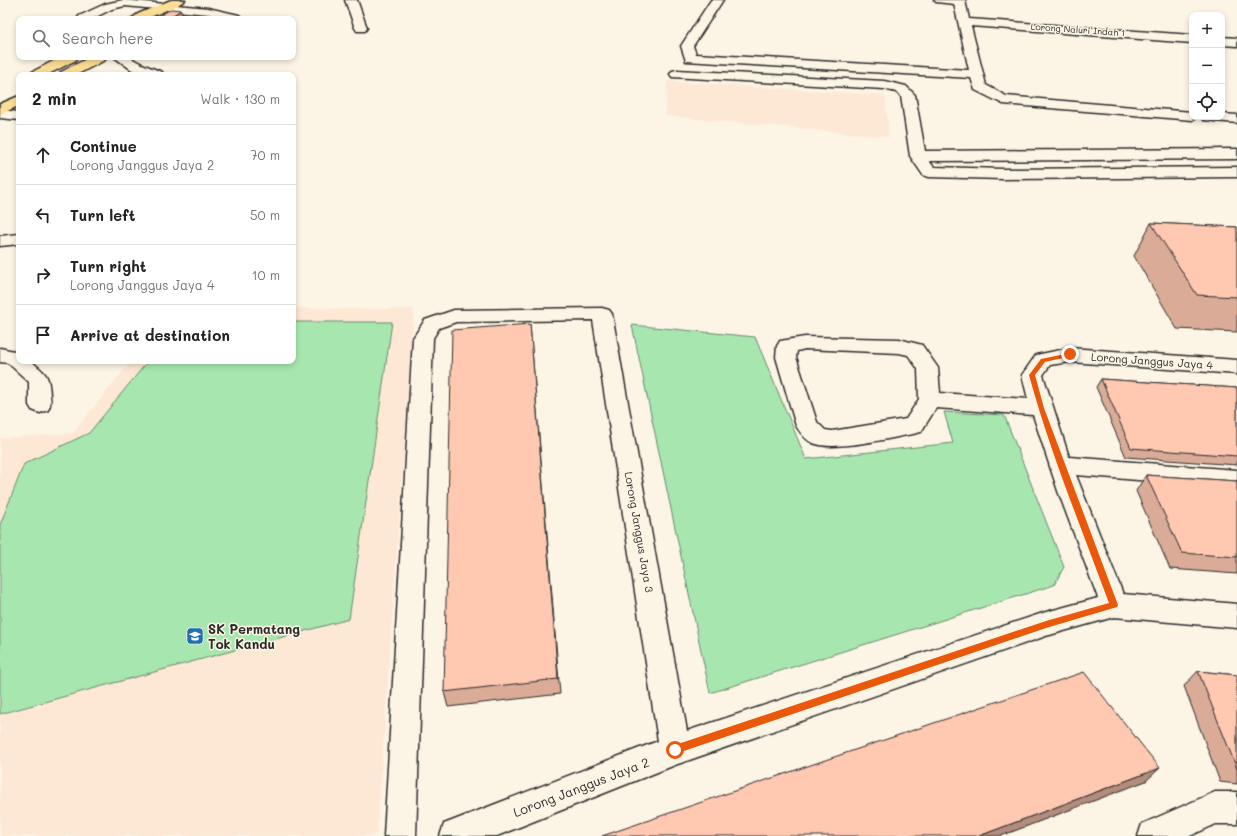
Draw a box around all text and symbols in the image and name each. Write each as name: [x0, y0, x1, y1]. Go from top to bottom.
map controls: [1189, 12, 1225, 120]
button: +: [1189, 12, 1225, 48]
search box: [16, 16, 296, 60]
street label: Lorong Naluri Indah 1: [1030, 21, 1126, 38]
icon: search: [30, 27, 52, 49]
text: Search here: [62, 28, 153, 48]
button: −: [1189, 48, 1225, 84]
button: locate: [1189, 84, 1225, 120]
text: 2 min: [32, 87, 77, 109]
text: Walk · 130 m: [200, 90, 280, 107]
text: Continue: [70, 136, 137, 156]
icon: ahead: [32, 144, 54, 166]
text: 70 m: [250, 146, 280, 163]
text: Lorong Janggus Jaya 2: [70, 156, 214, 173]
icon: left: [32, 204, 54, 226]
text: Turn left: [70, 205, 135, 225]
text: 50 m: [250, 206, 280, 223]
text: Turn right: [70, 256, 147, 276]
icon: right: [32, 264, 54, 286]
text: 10 m: [252, 266, 280, 283]
text: Lorong Janggus Jaya 4: [70, 276, 215, 293]
icon: arrive: [32, 324, 54, 346]
text: Arrive at destination: [70, 325, 230, 345]
route end: [1061, 345, 1079, 363]
street label: Lorong Janggus Jaya 4: [1090, 349, 1214, 372]
street label: Lorong Janggus Jaya 3: [621, 470, 658, 594]
place label: SK Permatang Tok Kandu: [208, 620, 300, 652]
school or university icon: SK Permatang Tok Kandu: [185, 626, 205, 646]
route start: [666, 741, 684, 759]
street label: Lorong Janggus Jaya 2: [510, 753, 651, 820]

